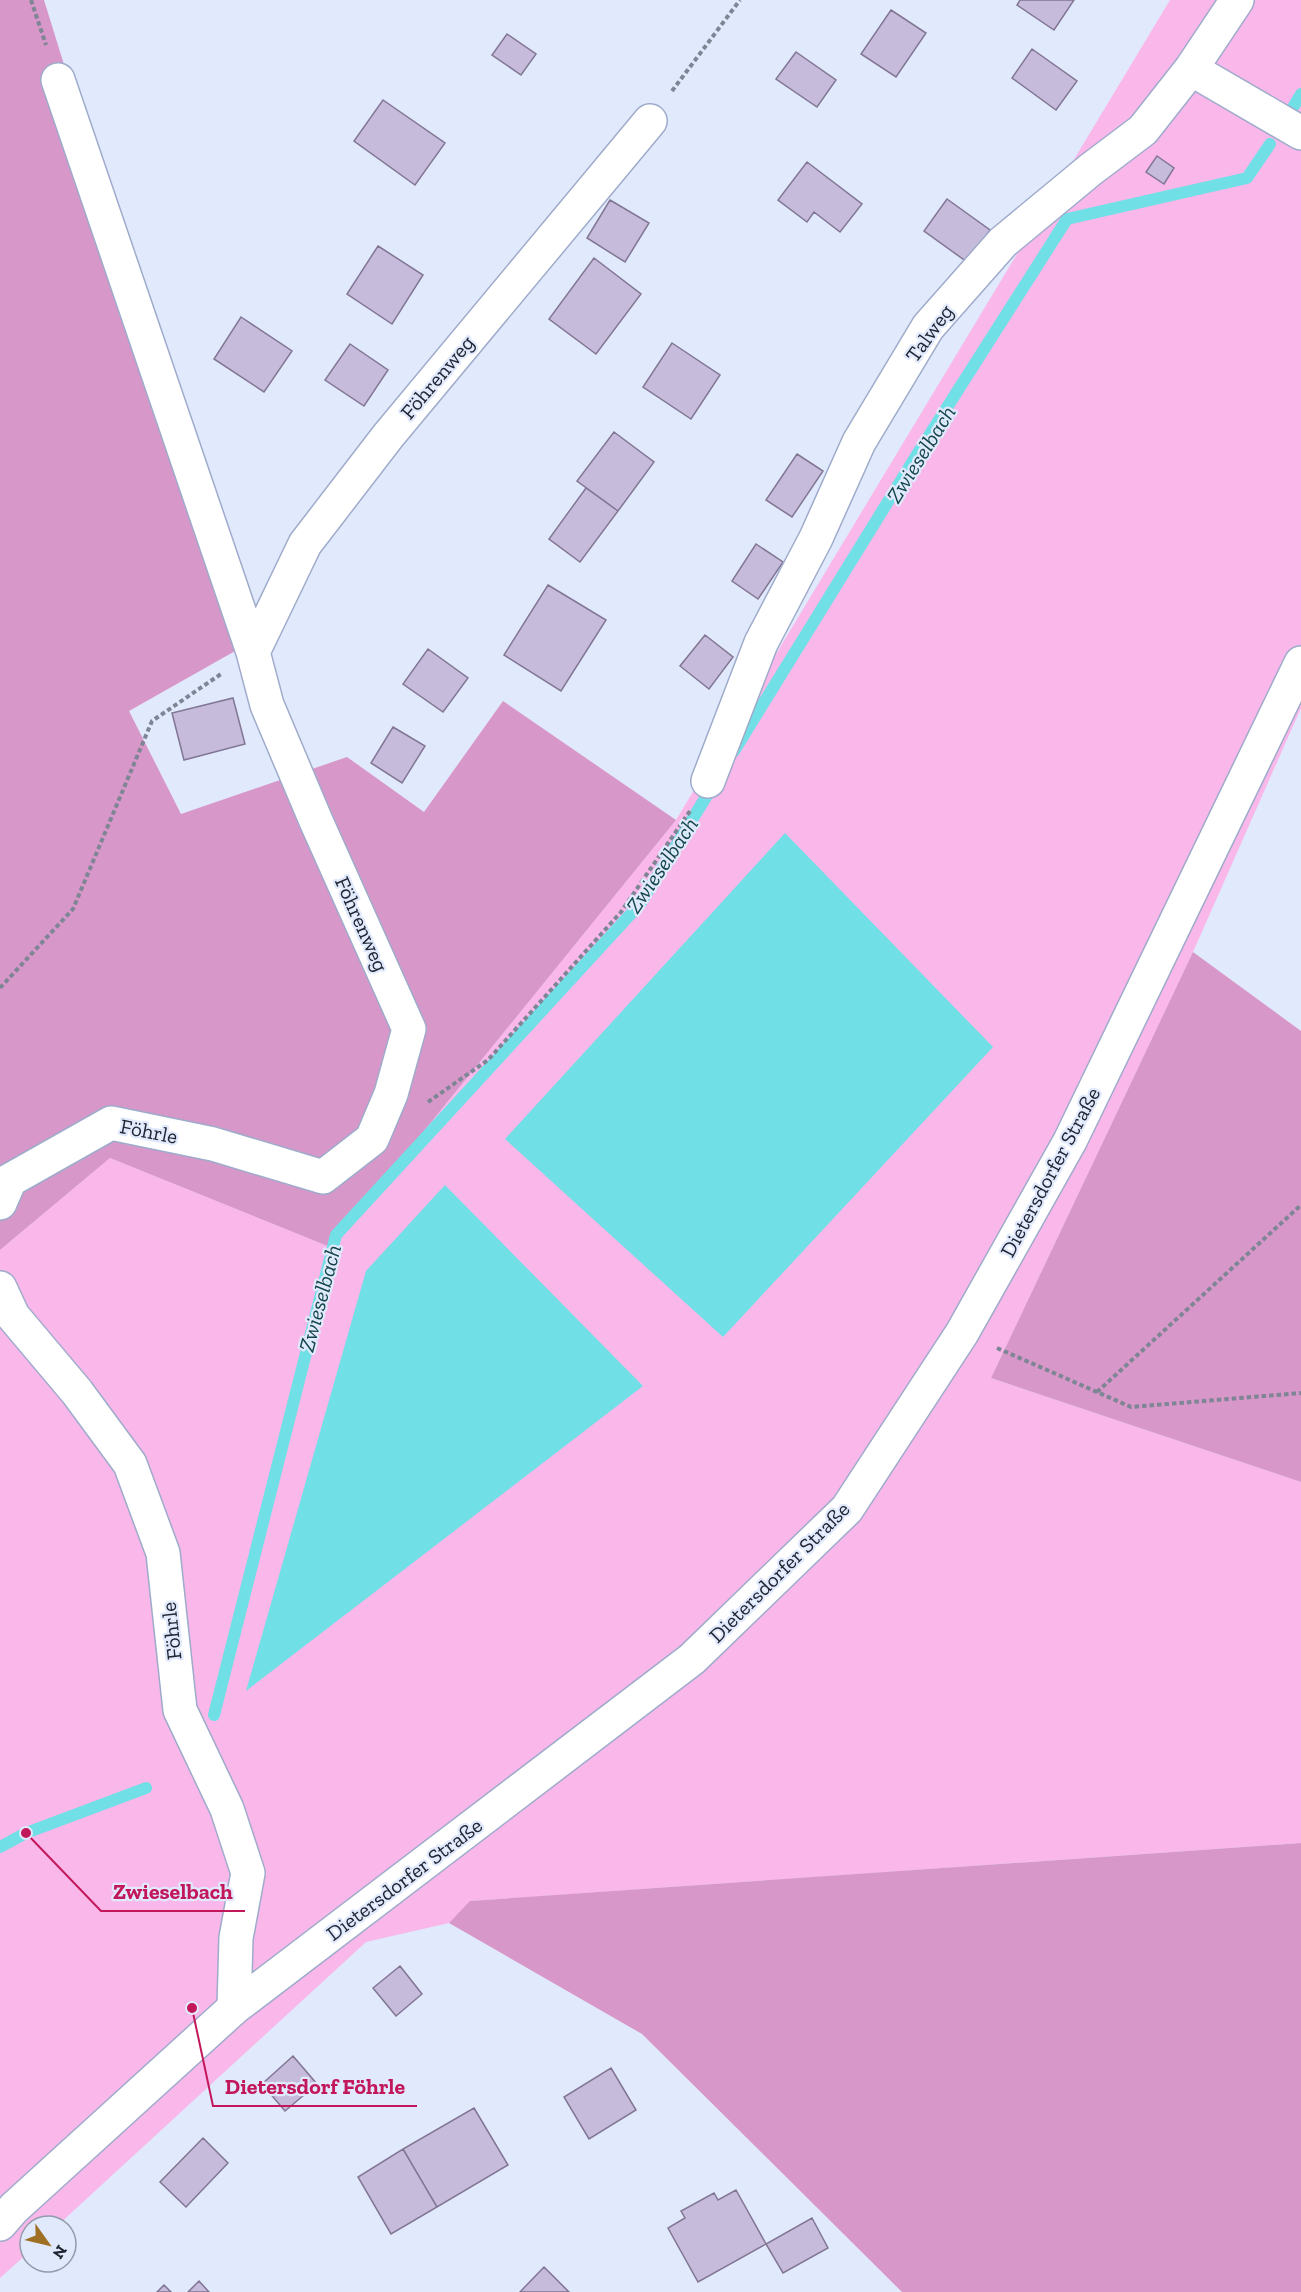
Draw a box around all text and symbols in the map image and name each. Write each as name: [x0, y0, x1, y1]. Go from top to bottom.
street label: Talweg: [900, 299, 959, 367]
street label: Föhrenweg: [395, 330, 479, 424]
water label: Zwieselbach: [880, 400, 962, 508]
water label: Zwieselbach: [620, 812, 704, 918]
street label: Föhrenweg: [330, 873, 394, 976]
street label: Dietersdorfer Straße: [995, 1083, 1105, 1261]
street label: Föhrle: [118, 1113, 180, 1149]
water label: Zwieselbach: [293, 1242, 347, 1354]
street label: Dietersdorfer Straße: [703, 1496, 855, 1648]
street label: Föhrle: [156, 1601, 186, 1661]
street label: Dietersdorfer Straße: [321, 1812, 487, 1946]
callout: Zwieselbach: [101, 1871, 245, 1911]
text: Zwieselbach: [113, 1878, 233, 1905]
callout: Dietersdorf Föhrle: [213, 2066, 417, 2106]
text: Dietersdorf Föhrle: [225, 2073, 406, 2100]
north arrow: [18, 2214, 78, 2274]
text: N: [49, 2242, 71, 2262]

